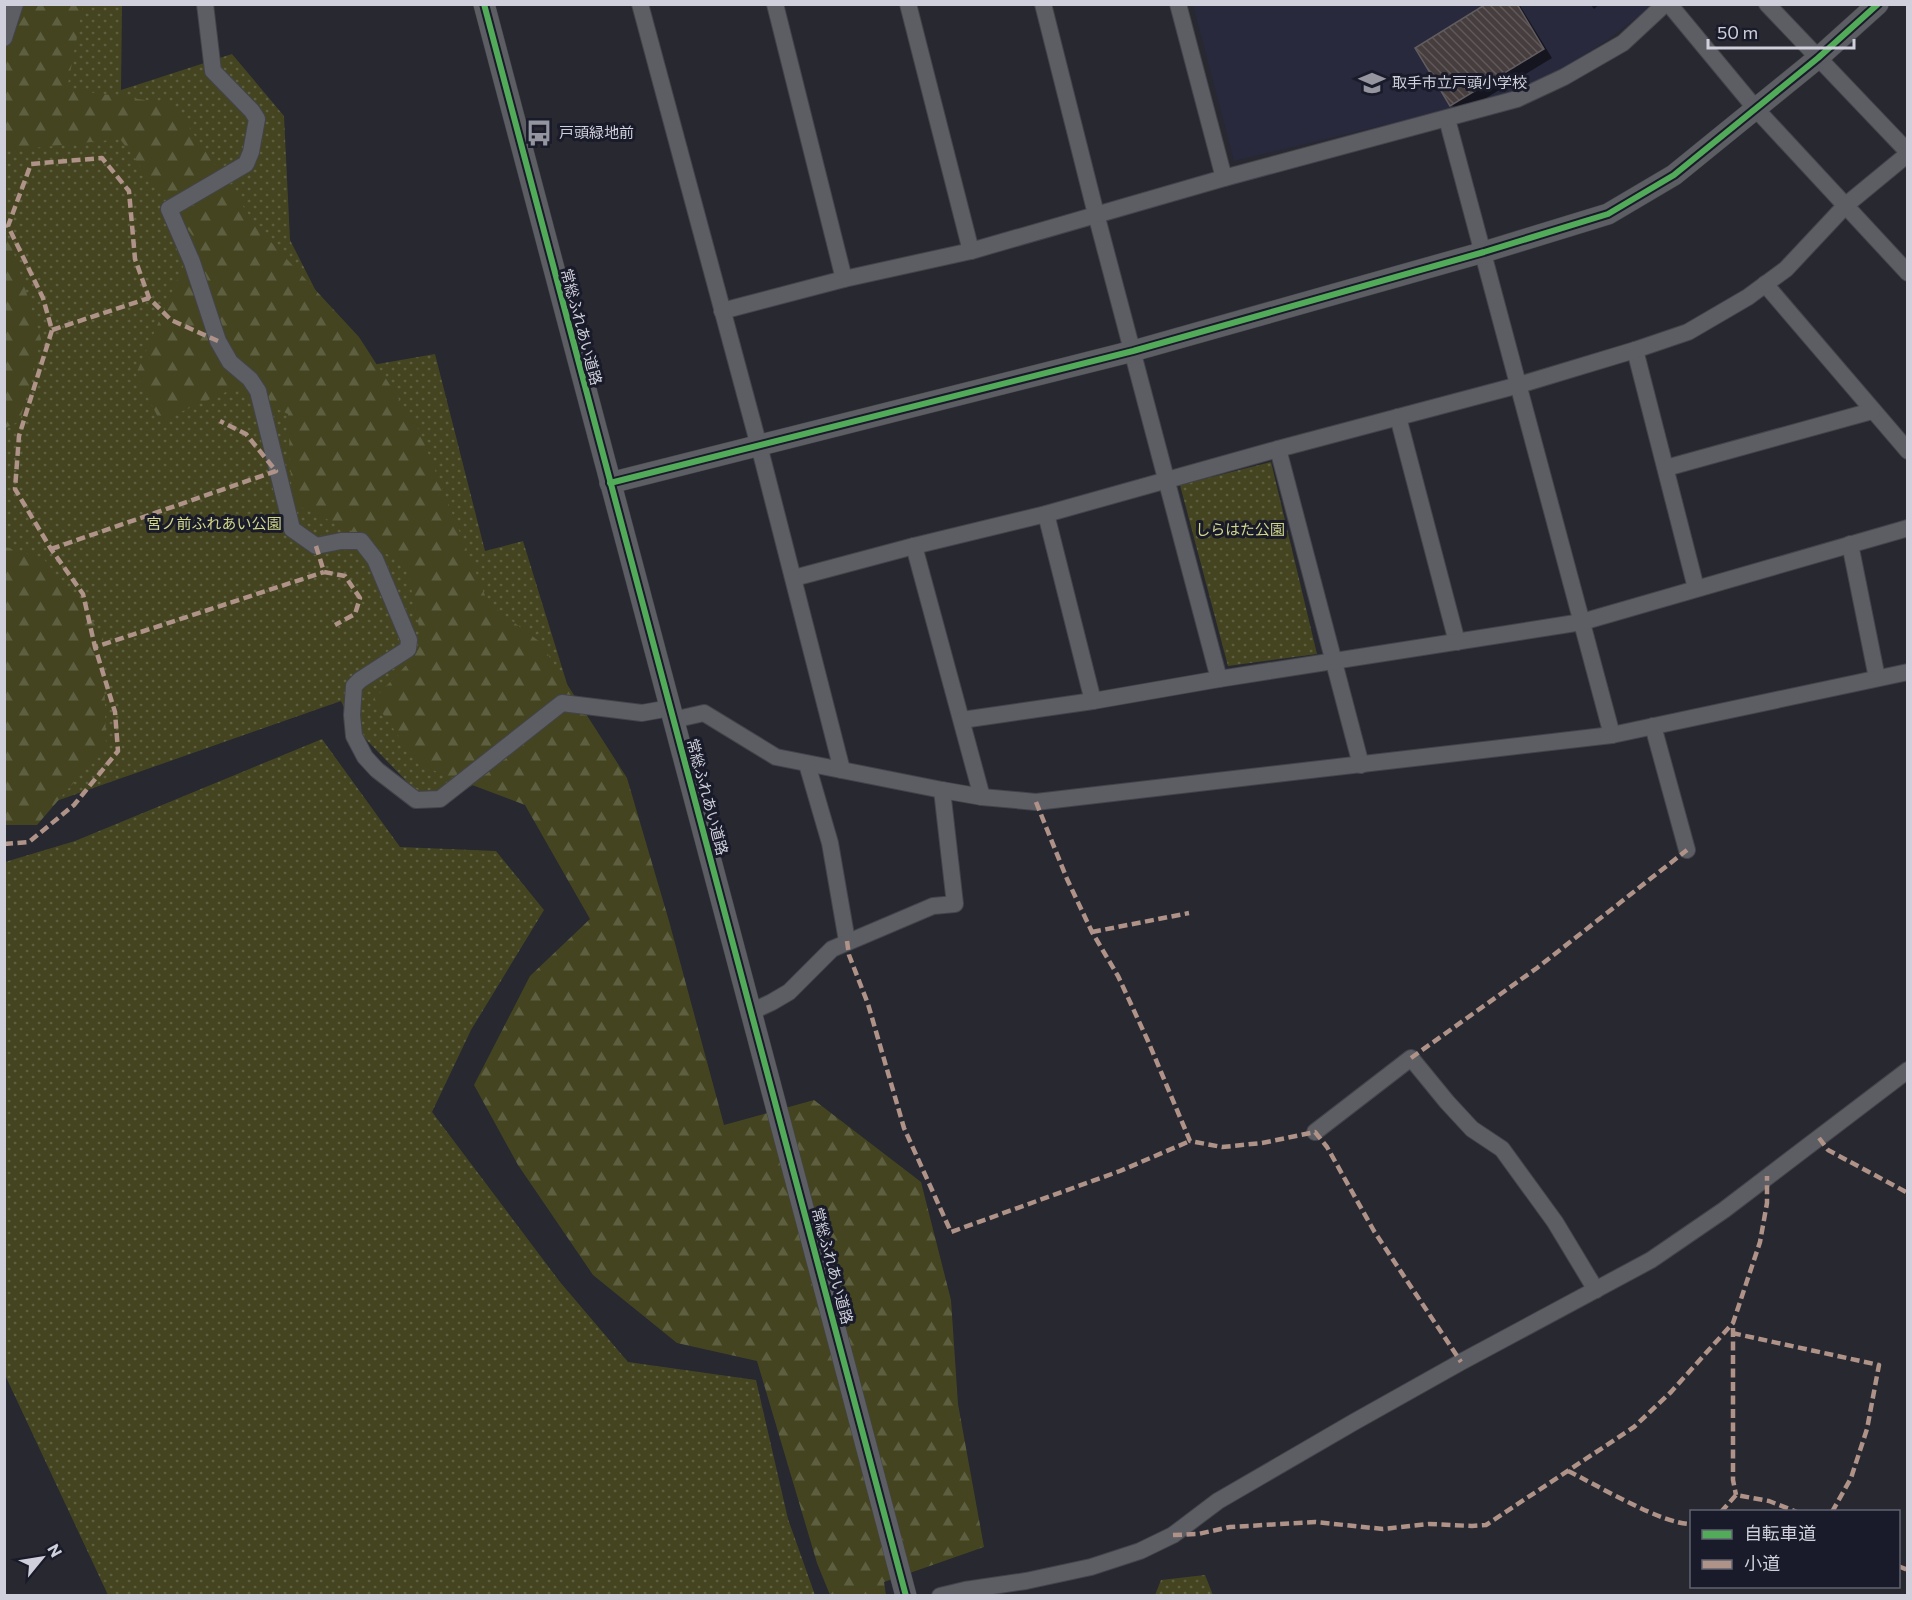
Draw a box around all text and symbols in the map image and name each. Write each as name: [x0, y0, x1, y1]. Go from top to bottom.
scale bar: [1708, 12, 1854, 50]
text: 50 m: [1717, 21, 1758, 43]
school or university icon: 取手市立戸頭小学校: [1357, 68, 1387, 98]
place label: 取手市立戸頭小学校: [1392, 73, 1527, 91]
bus stop icon: 戸頭緑地前: [524, 118, 554, 148]
place label: 戸頭緑地前: [559, 123, 634, 141]
street label: 常総ふれあい道路: [558, 266, 606, 387]
park label: 宮ノ前ふれあい公園: [146, 514, 282, 532]
park label: しらはた公園: [1195, 520, 1285, 538]
street label: 常総ふれあい道路: [684, 736, 732, 857]
street label: 常総ふれあい道路: [809, 1205, 857, 1326]
legend: [1690, 1510, 1900, 1588]
text: 自転車道: [1744, 1522, 1816, 1544]
north arrow: [12, 1528, 72, 1588]
text: N: [44, 1540, 67, 1560]
text: 小道: [1744, 1552, 1780, 1574]

